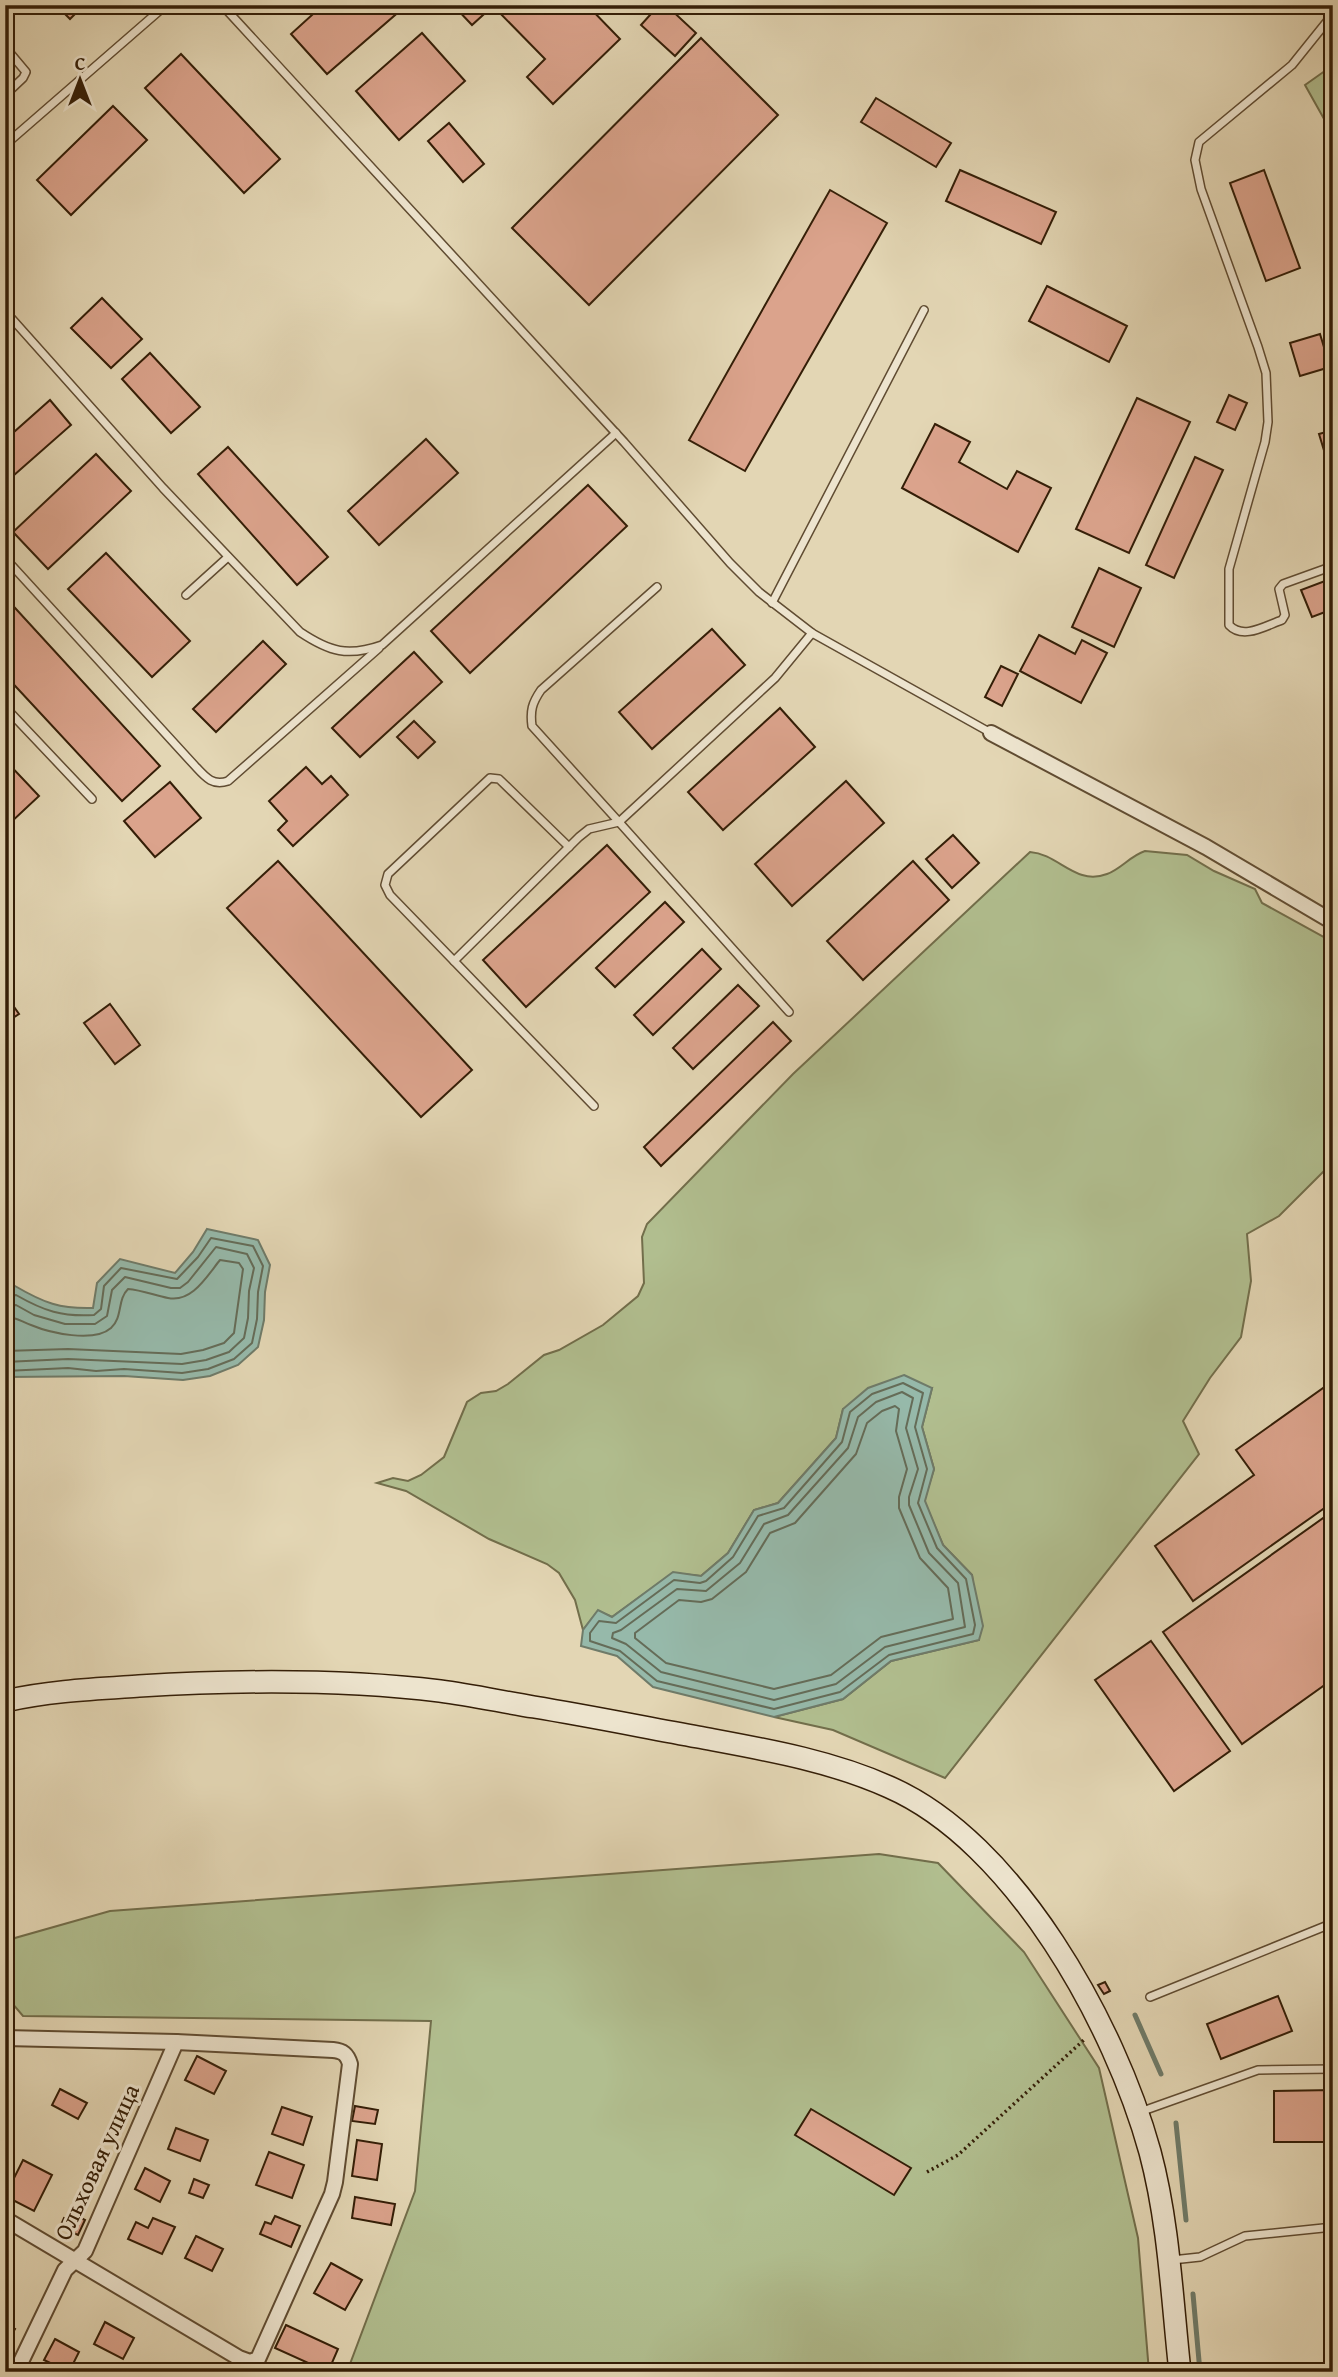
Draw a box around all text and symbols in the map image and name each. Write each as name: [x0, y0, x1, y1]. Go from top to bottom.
north arrow: [46, 46, 116, 116]
text: С: [75, 49, 86, 77]
street label: Ольховая улица: [45, 2077, 148, 2246]

